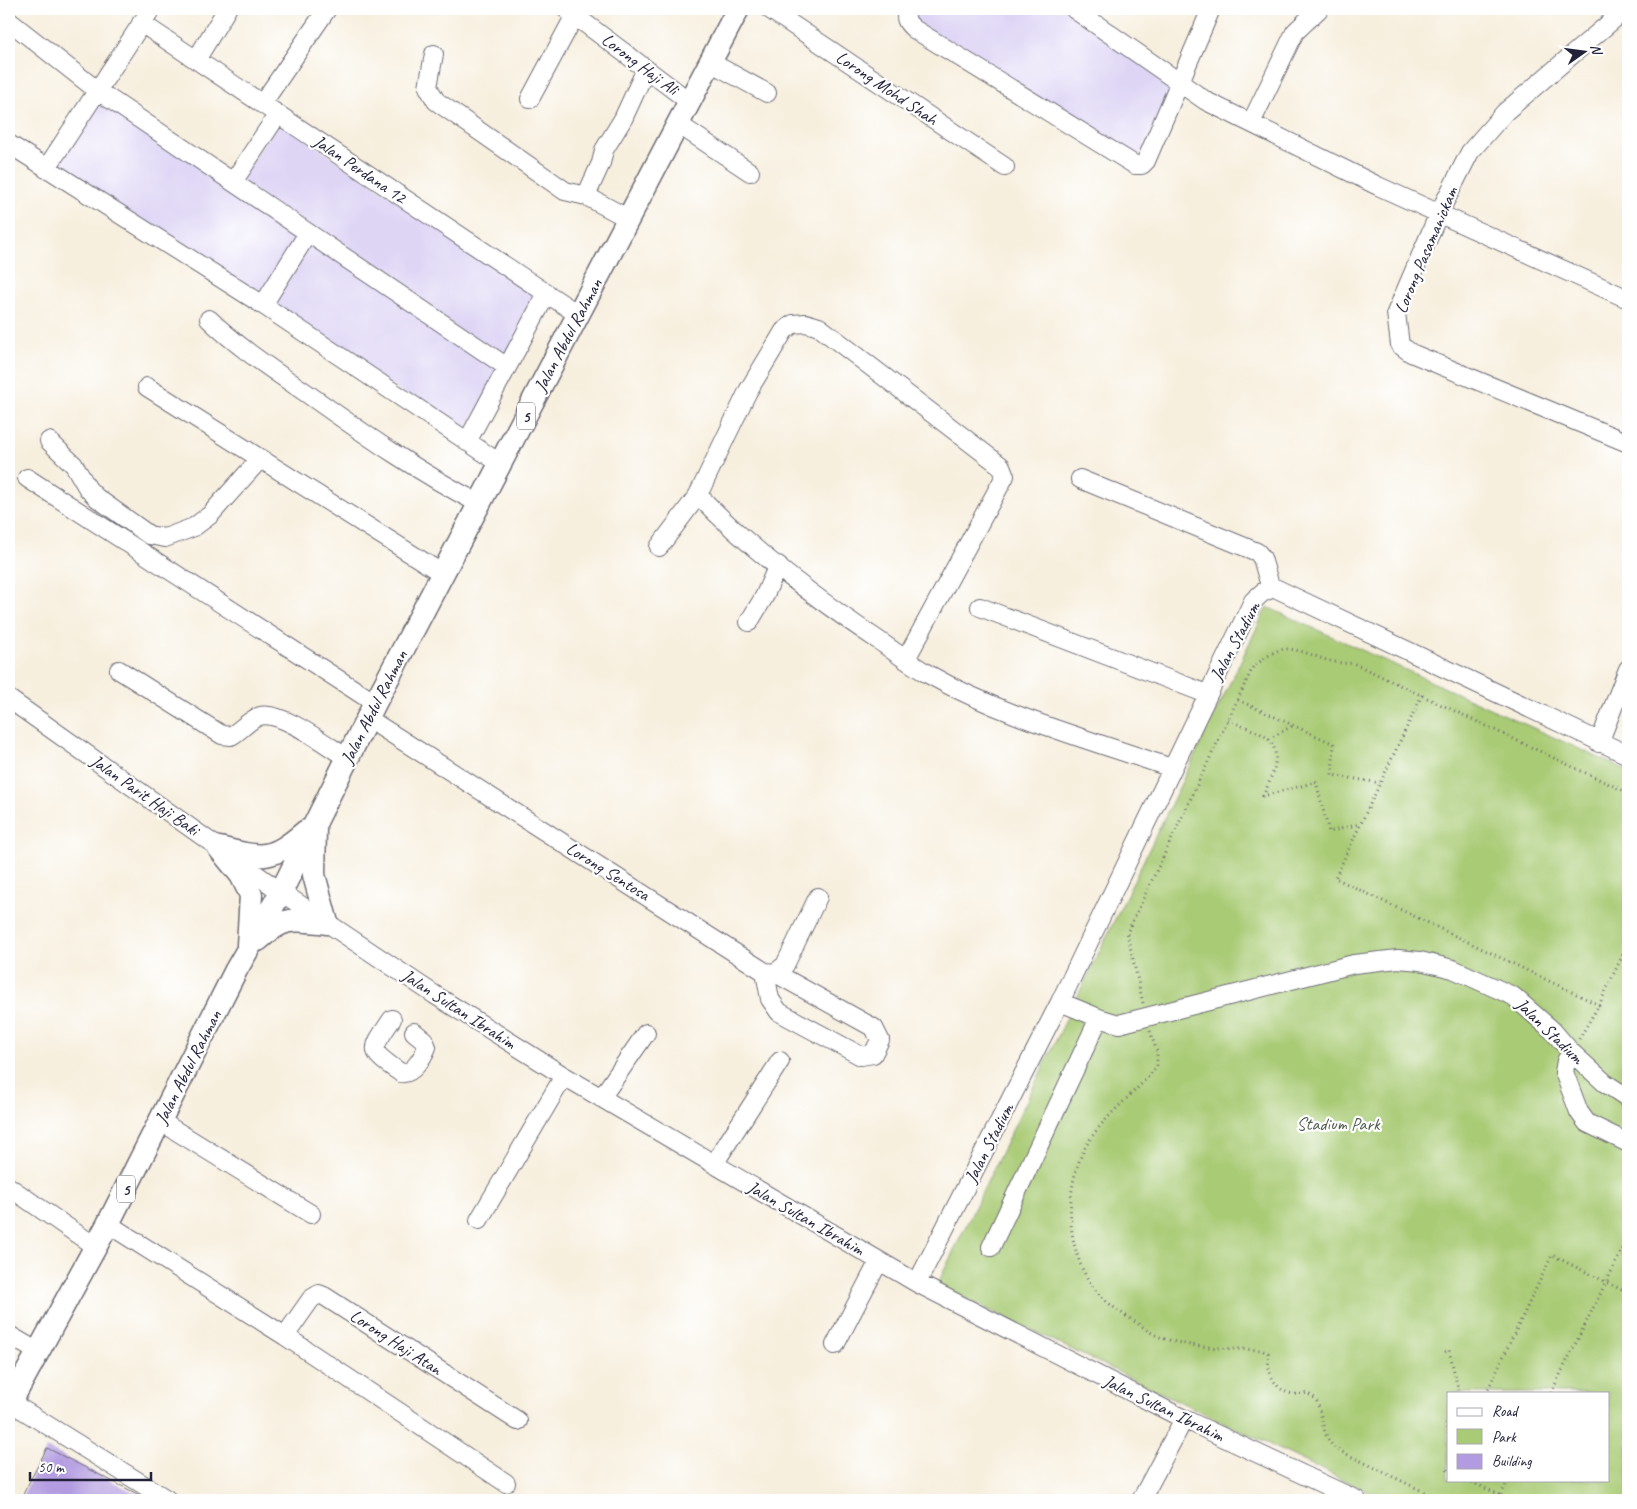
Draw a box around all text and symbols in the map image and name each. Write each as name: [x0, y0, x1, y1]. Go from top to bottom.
street label: Lorong Haji Ali: [597, 28, 685, 101]
north arrow: [1560, 28, 1610, 78]
text: N: [1587, 43, 1606, 57]
street label: Lorong Mohd Shah: [832, 46, 943, 131]
street label: Jalan Perdana 12: [309, 129, 412, 209]
street label: Lorong Pasamanickam: [1389, 183, 1463, 317]
street label: Jalan Abdul Rahman: [529, 274, 607, 396]
road number: 5: [517, 402, 535, 430]
street label: Jalan Stadium: [1205, 597, 1265, 685]
street label: Jalan Abdul Rahman: [335, 646, 413, 769]
street label: Jalan Parit Haji Baki: [86, 749, 205, 842]
street label: Lorong Sentosa: [562, 837, 655, 906]
street label: Jalan Sultan Ibrahim: [397, 964, 521, 1054]
street label: Jalan Stadium: [1511, 992, 1589, 1070]
street label: Jalan Abdul Rahman: [149, 1006, 227, 1129]
street label: Jalan Stadium: [959, 1099, 1019, 1187]
park label: Stadium Park: [1296, 1113, 1381, 1135]
street label: Jalan Sultan Ibrahim: [743, 1175, 869, 1261]
road number: 5: [117, 1176, 135, 1202]
street label: Lorong Haji Atan: [346, 1304, 447, 1380]
street label: Jalan Sultan Ibrahim: [1099, 1369, 1229, 1447]
legend: [1447, 1392, 1610, 1482]
text: Road: [1492, 1402, 1519, 1421]
text: Park: [1492, 1428, 1517, 1447]
scale bar: [30, 1449, 151, 1481]
text: Building: [1492, 1452, 1532, 1471]
text: 50 m: [38, 1458, 65, 1477]

